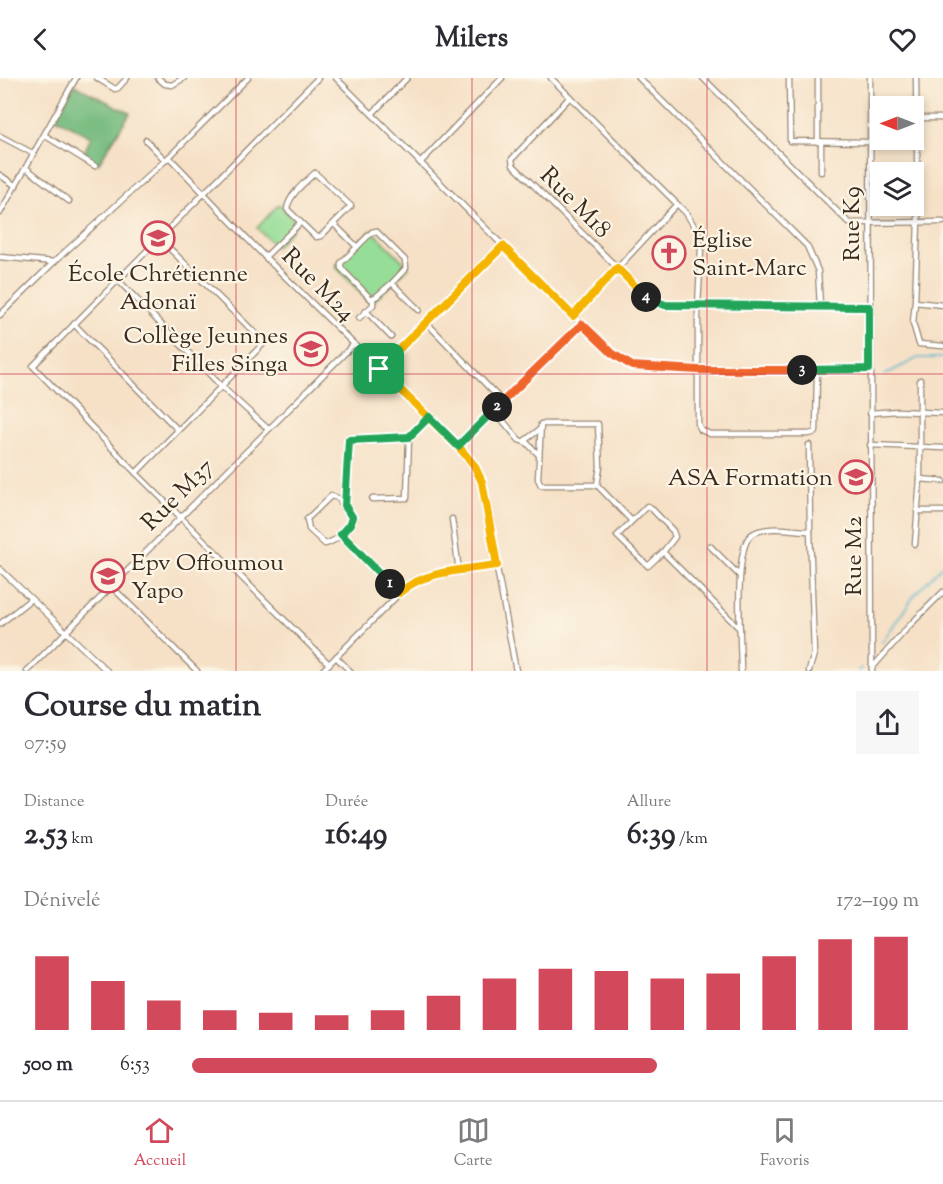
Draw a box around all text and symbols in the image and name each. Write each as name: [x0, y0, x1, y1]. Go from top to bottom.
text: Milers: [435, 20, 508, 59]
icon: back: [24, 23, 57, 56]
icon: heart: [886, 23, 919, 56]
north arrow: [870, 96, 924, 150]
map controls: [870, 96, 924, 216]
street label: Rue M18: [531, 160, 618, 247]
button: layers: [870, 162, 924, 216]
street label: Rue K9: [836, 186, 870, 262]
school or university icon: École Chrétienne Adonaï: [140, 220, 176, 256]
place label: Église Saint-Marc: [692, 224, 807, 286]
church icon: Église Saint-Marc: [651, 235, 687, 271]
street label: Rue M24: [273, 241, 362, 330]
place label: École Chrétienne Adonaï: [68, 258, 248, 320]
pin: 4: [631, 282, 661, 312]
text: 4: [642, 285, 650, 308]
place label: Collège Jeunnes Filles Singa: [123, 320, 288, 382]
school or university icon: Collège Jeunnes Filles Singa: [293, 331, 329, 367]
pin: [353, 343, 404, 394]
icon: arrive: [362, 352, 395, 385]
pin: 3: [787, 355, 817, 385]
text: 3: [799, 358, 805, 381]
pin: 2: [482, 392, 512, 422]
text: 2: [493, 395, 501, 418]
street label: Rue M37: [134, 451, 222, 539]
school or university icon: ASA Formation: [838, 459, 874, 495]
place label: ASA Formation: [668, 462, 833, 496]
street label: Rue M2: [838, 516, 872, 596]
place label: Epv Offoumou Yapo: [131, 547, 284, 609]
school or university icon: Epv Offoumou Yapo: [90, 558, 126, 594]
pin: 1: [375, 569, 405, 599]
text: 1: [387, 572, 393, 595]
text: Course du matin: [24, 683, 261, 731]
button: share: [856, 691, 919, 754]
text: 07:59: [24, 730, 66, 759]
text: Distance: [24, 791, 84, 814]
text: Durée: [325, 791, 368, 814]
text: Allure: [627, 791, 671, 814]
text: 2.53: [24, 814, 68, 857]
text: 16:49: [325, 814, 387, 857]
text: 6:39: [627, 814, 676, 857]
text: km: [68, 828, 93, 851]
text: /km: [676, 828, 708, 851]
text: Dénivelé: [24, 887, 100, 916]
text: 172–199 m: [836, 887, 919, 916]
text: 500 m: [24, 1051, 73, 1080]
text: 6:53: [120, 1051, 150, 1080]
tab: Accueil: [134, 1114, 186, 1173]
tab: Carte: [454, 1114, 492, 1173]
tab: Favoris: [760, 1114, 809, 1173]

